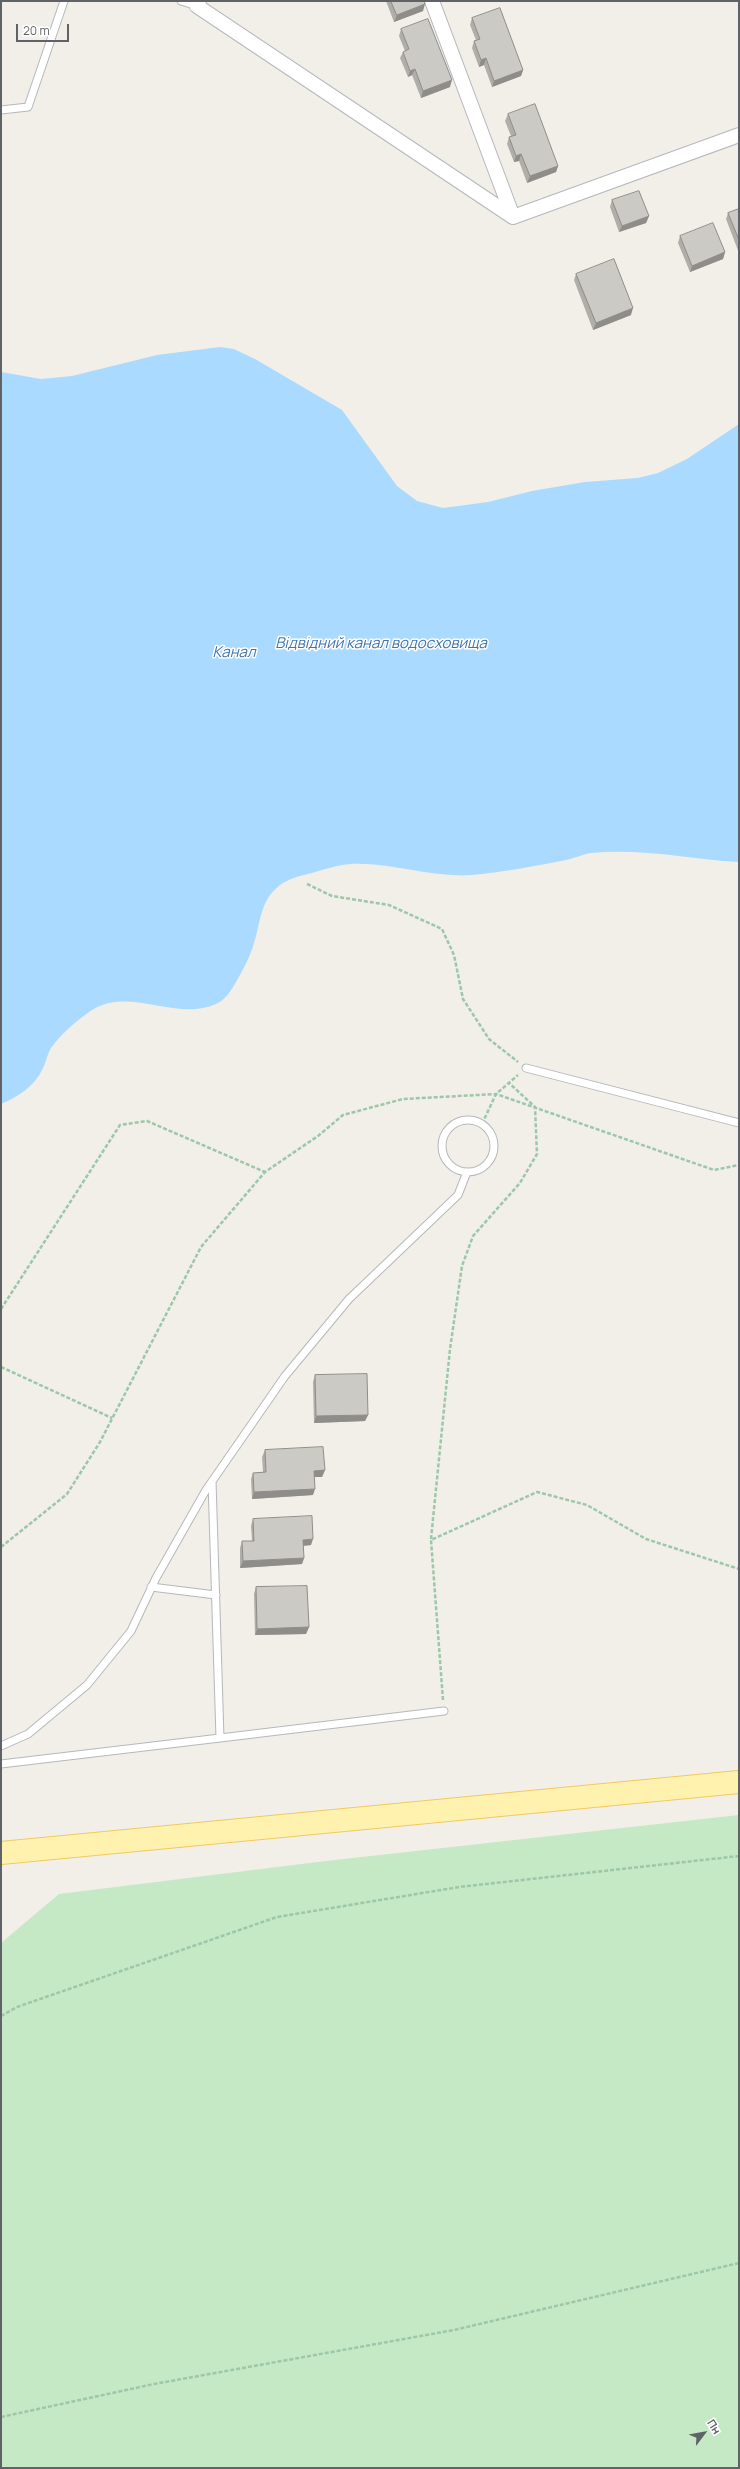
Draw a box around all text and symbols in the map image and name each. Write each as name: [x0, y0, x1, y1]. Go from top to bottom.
scale bar: [18, 16, 71, 42]
text: 20 m: [23, 22, 50, 39]
water label: Відвідний канал водосховища: [275, 635, 487, 653]
water label: Канал: [212, 644, 256, 662]
north arrow: [684, 2413, 724, 2453]
text: Пн: [704, 2416, 725, 2437]

